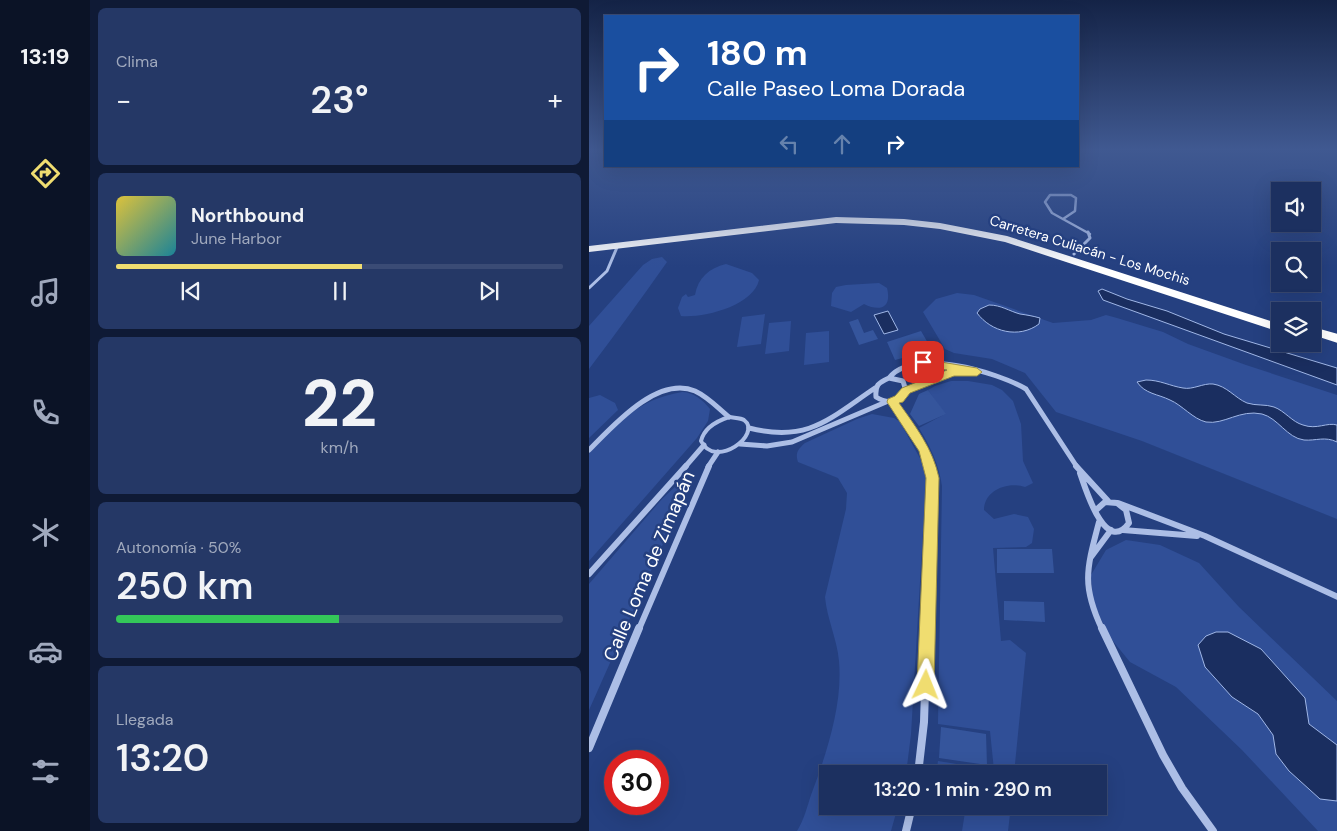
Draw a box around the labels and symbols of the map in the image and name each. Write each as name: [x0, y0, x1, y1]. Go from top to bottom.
street label: Carretera Culiacán - Los Mochis: [988, 211, 1192, 289]
pin: [902, 341, 944, 383]
street label: Calle Loma de Zimapán: [598, 467, 700, 665]
position arrow: [899, 658, 951, 710]
speed limit sign: 30: [604, 750, 669, 815]

